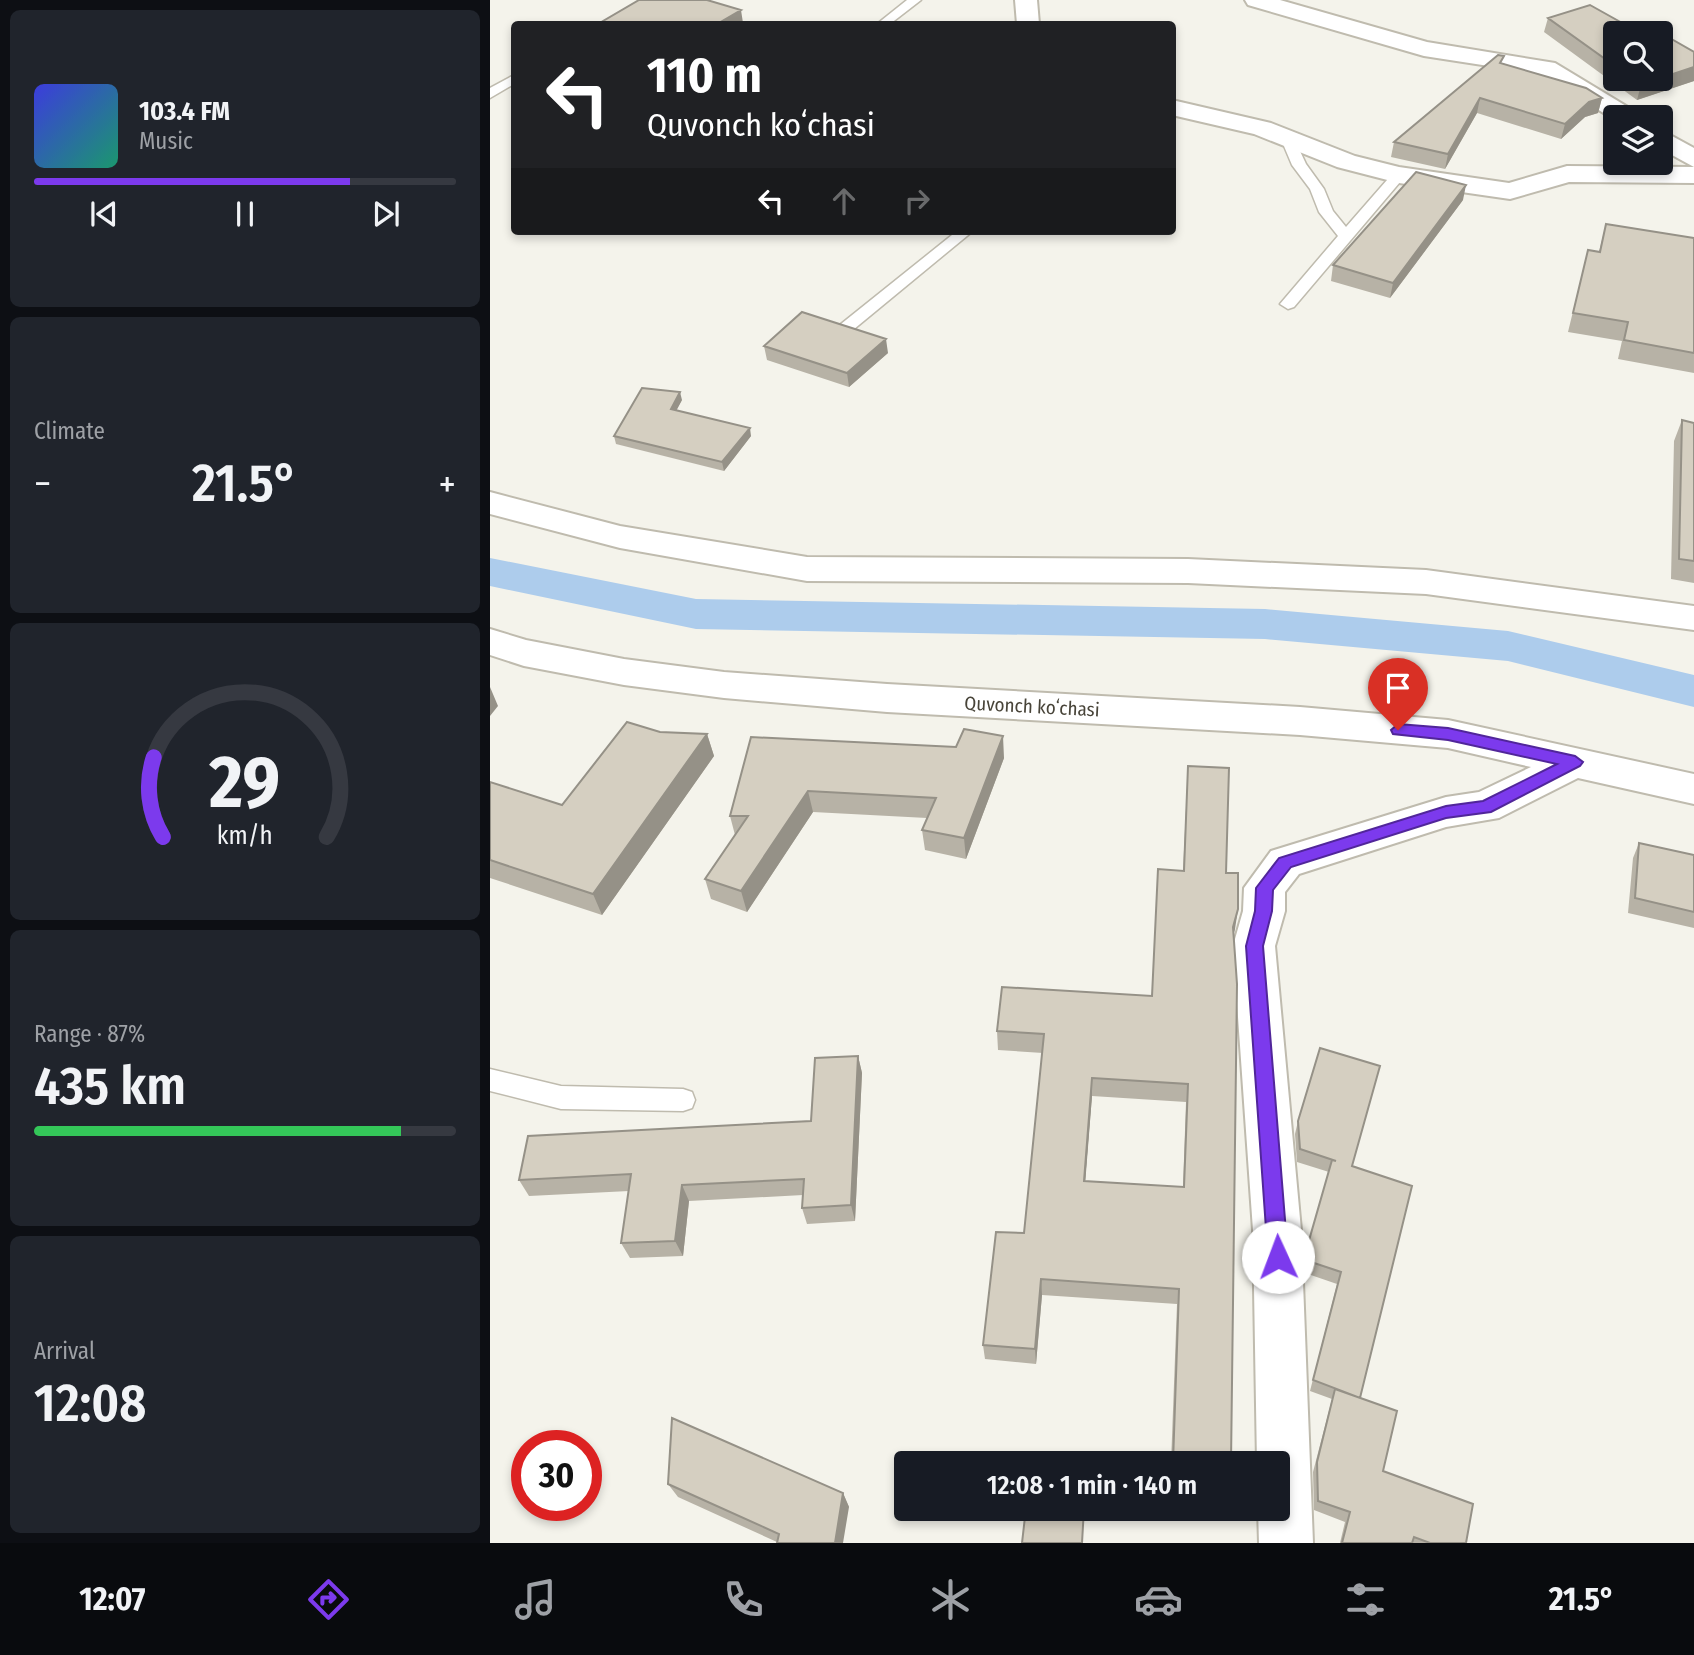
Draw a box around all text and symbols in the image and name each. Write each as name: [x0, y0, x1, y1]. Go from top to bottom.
map controls: [1603, 21, 1673, 175]
button: search: [1603, 21, 1673, 91]
text: 110 m: [647, 46, 762, 105]
icon: left: [532, 49, 623, 140]
text: 103.4 FM: [139, 96, 230, 127]
button: layers: [1603, 105, 1673, 175]
text: Quvonch koʻchasi: [647, 106, 875, 144]
text: Music: [139, 127, 193, 155]
icon: left: [752, 182, 790, 220]
icon: ahead: [825, 182, 863, 220]
icon: right: [898, 182, 936, 220]
icon: previous: [85, 195, 123, 233]
icon: pause: [226, 195, 264, 233]
icon: next: [367, 195, 405, 233]
text: Climate: [34, 417, 105, 445]
text: 21.5°: [192, 452, 298, 515]
text: −: [34, 461, 51, 507]
text: +: [439, 461, 456, 507]
pin: [1368, 658, 1428, 730]
icon: arrive: [1379, 669, 1417, 707]
street label: Quvonch koʻchasi: [964, 691, 1100, 722]
text: 29: [209, 740, 280, 827]
text: km/h: [217, 821, 273, 851]
text: Range · 87%: [34, 1020, 145, 1048]
text: 435 km: [34, 1055, 186, 1118]
position arrow: [1241, 1220, 1315, 1294]
text: Arrival: [34, 1337, 95, 1365]
text: 12:08: [34, 1372, 146, 1435]
speed limit sign: 30: [511, 1430, 602, 1521]
text: 12:08 · 1 min · 140 m: [987, 1470, 1197, 1501]
icon: directions: [304, 1575, 353, 1624]
icon: music: [511, 1575, 560, 1624]
icon: phone: [719, 1575, 768, 1624]
icon: climate: [926, 1575, 975, 1624]
icon: car: [1134, 1575, 1183, 1624]
icon: filters: [1341, 1575, 1390, 1624]
text: 12:07: [79, 1580, 145, 1618]
text: 21.5°: [1549, 1580, 1615, 1618]

